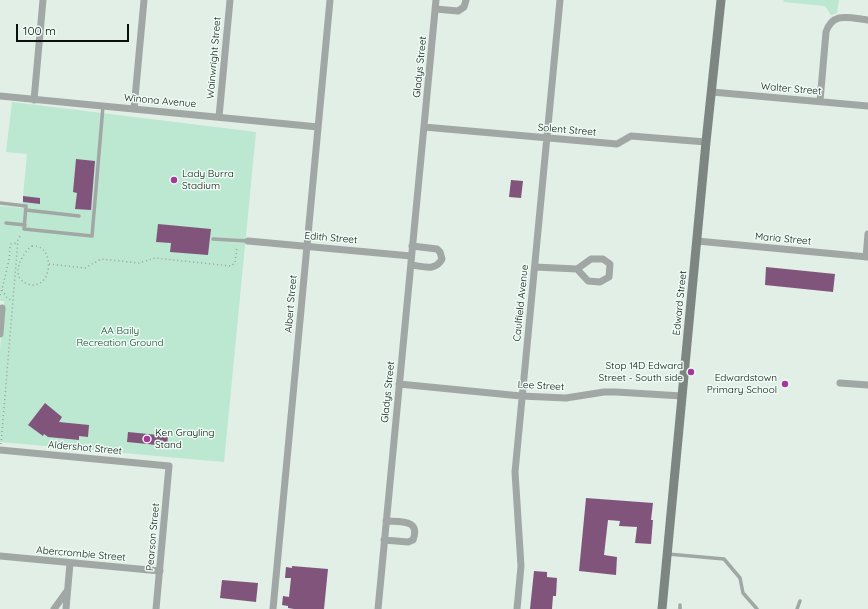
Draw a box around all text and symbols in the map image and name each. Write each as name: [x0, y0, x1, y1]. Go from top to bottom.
scale bar: [18, 16, 131, 42]
street label: Wainwright Street: [204, 16, 224, 100]
text: 100 m: [23, 23, 56, 38]
street label: Gladys Street: [411, 36, 429, 98]
street label: Walter Street: [760, 80, 822, 98]
street label: Winona Avenue: [123, 92, 197, 110]
street label: Solent Street: [537, 121, 597, 139]
place label: Lady Burra Stadium: [182, 168, 234, 192]
marker: Lady Burra Stadium: [169, 175, 179, 185]
street label: Edith Street: [304, 230, 358, 246]
street label: Maria Street: [754, 231, 812, 247]
street label: Caulfield Avenue: [511, 264, 531, 342]
street label: Edward Street: [671, 270, 689, 336]
street label: Albert Street: [283, 275, 299, 333]
park label: AA Baily Recreation Ground: [76, 325, 164, 348]
place label: Stop 14D Edward Street - South side: [599, 360, 683, 384]
street label: Gladys Street: [379, 361, 397, 423]
marker: Stop 14D Edward Street - South side: [686, 367, 696, 377]
place label: Edwardstown Primary School: [707, 372, 777, 396]
street label: Lee Street: [517, 379, 565, 393]
marker: Edwardstown Primary School: [780, 379, 790, 389]
place label: Ken Grayling Stand: [155, 427, 215, 450]
marker: Ken Grayling Stand: [142, 434, 152, 444]
street label: Aldershot Street: [48, 439, 122, 457]
street label: Pearson Street: [144, 503, 162, 571]
street label: Abercrombie Street: [36, 544, 126, 564]

